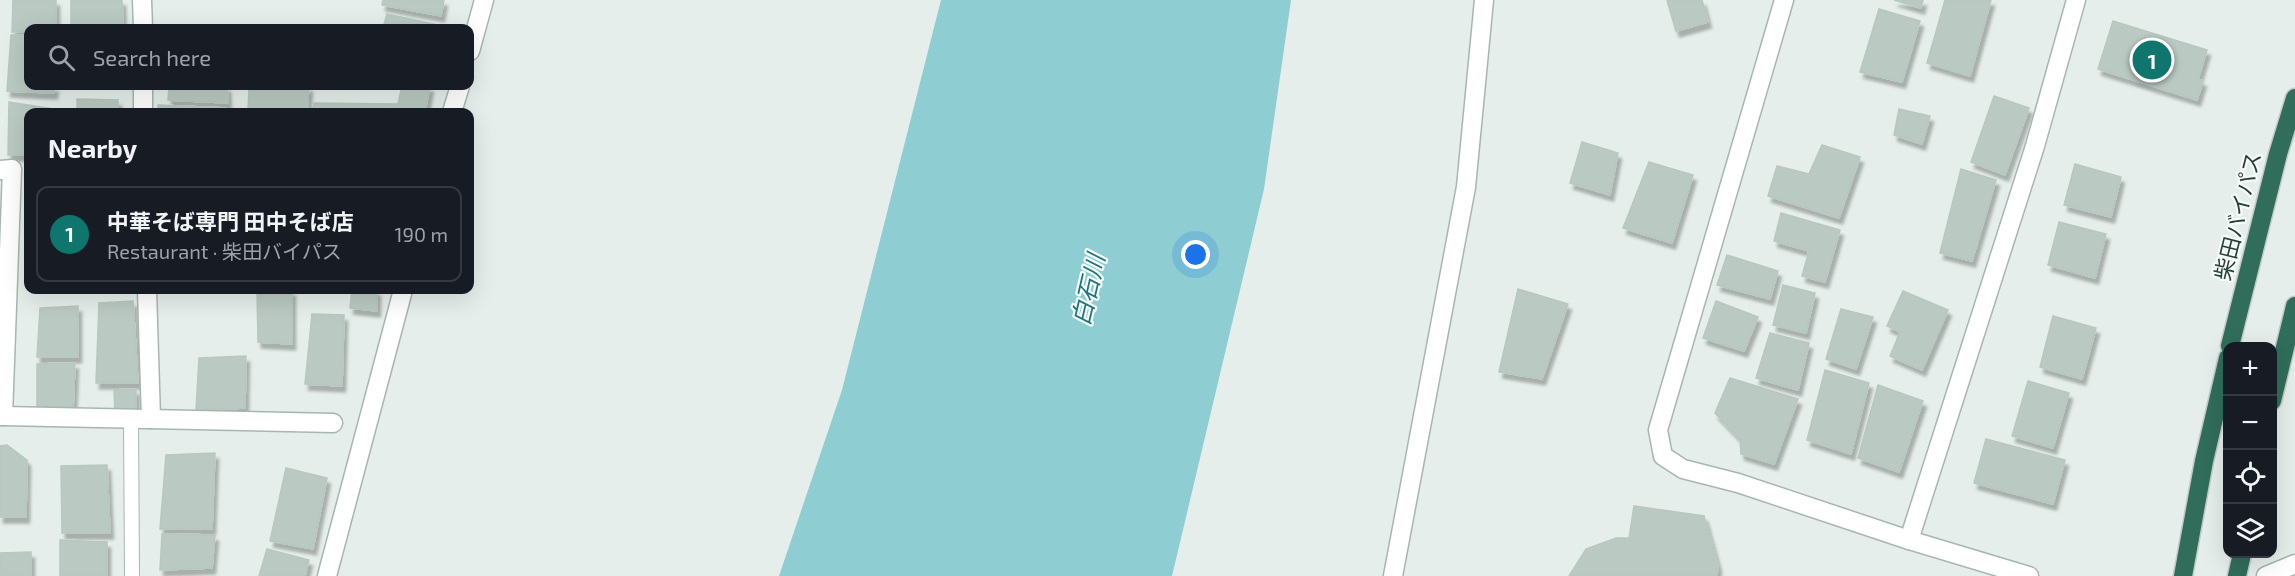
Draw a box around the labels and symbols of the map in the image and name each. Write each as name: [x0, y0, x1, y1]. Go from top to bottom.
pin: 1: [2132, 38, 2172, 82]
street label: 柴田バイパス: [2209, 149, 2266, 283]
your location: [1181, 240, 1210, 269]
water label: 白石川: [1065, 248, 1110, 328]

